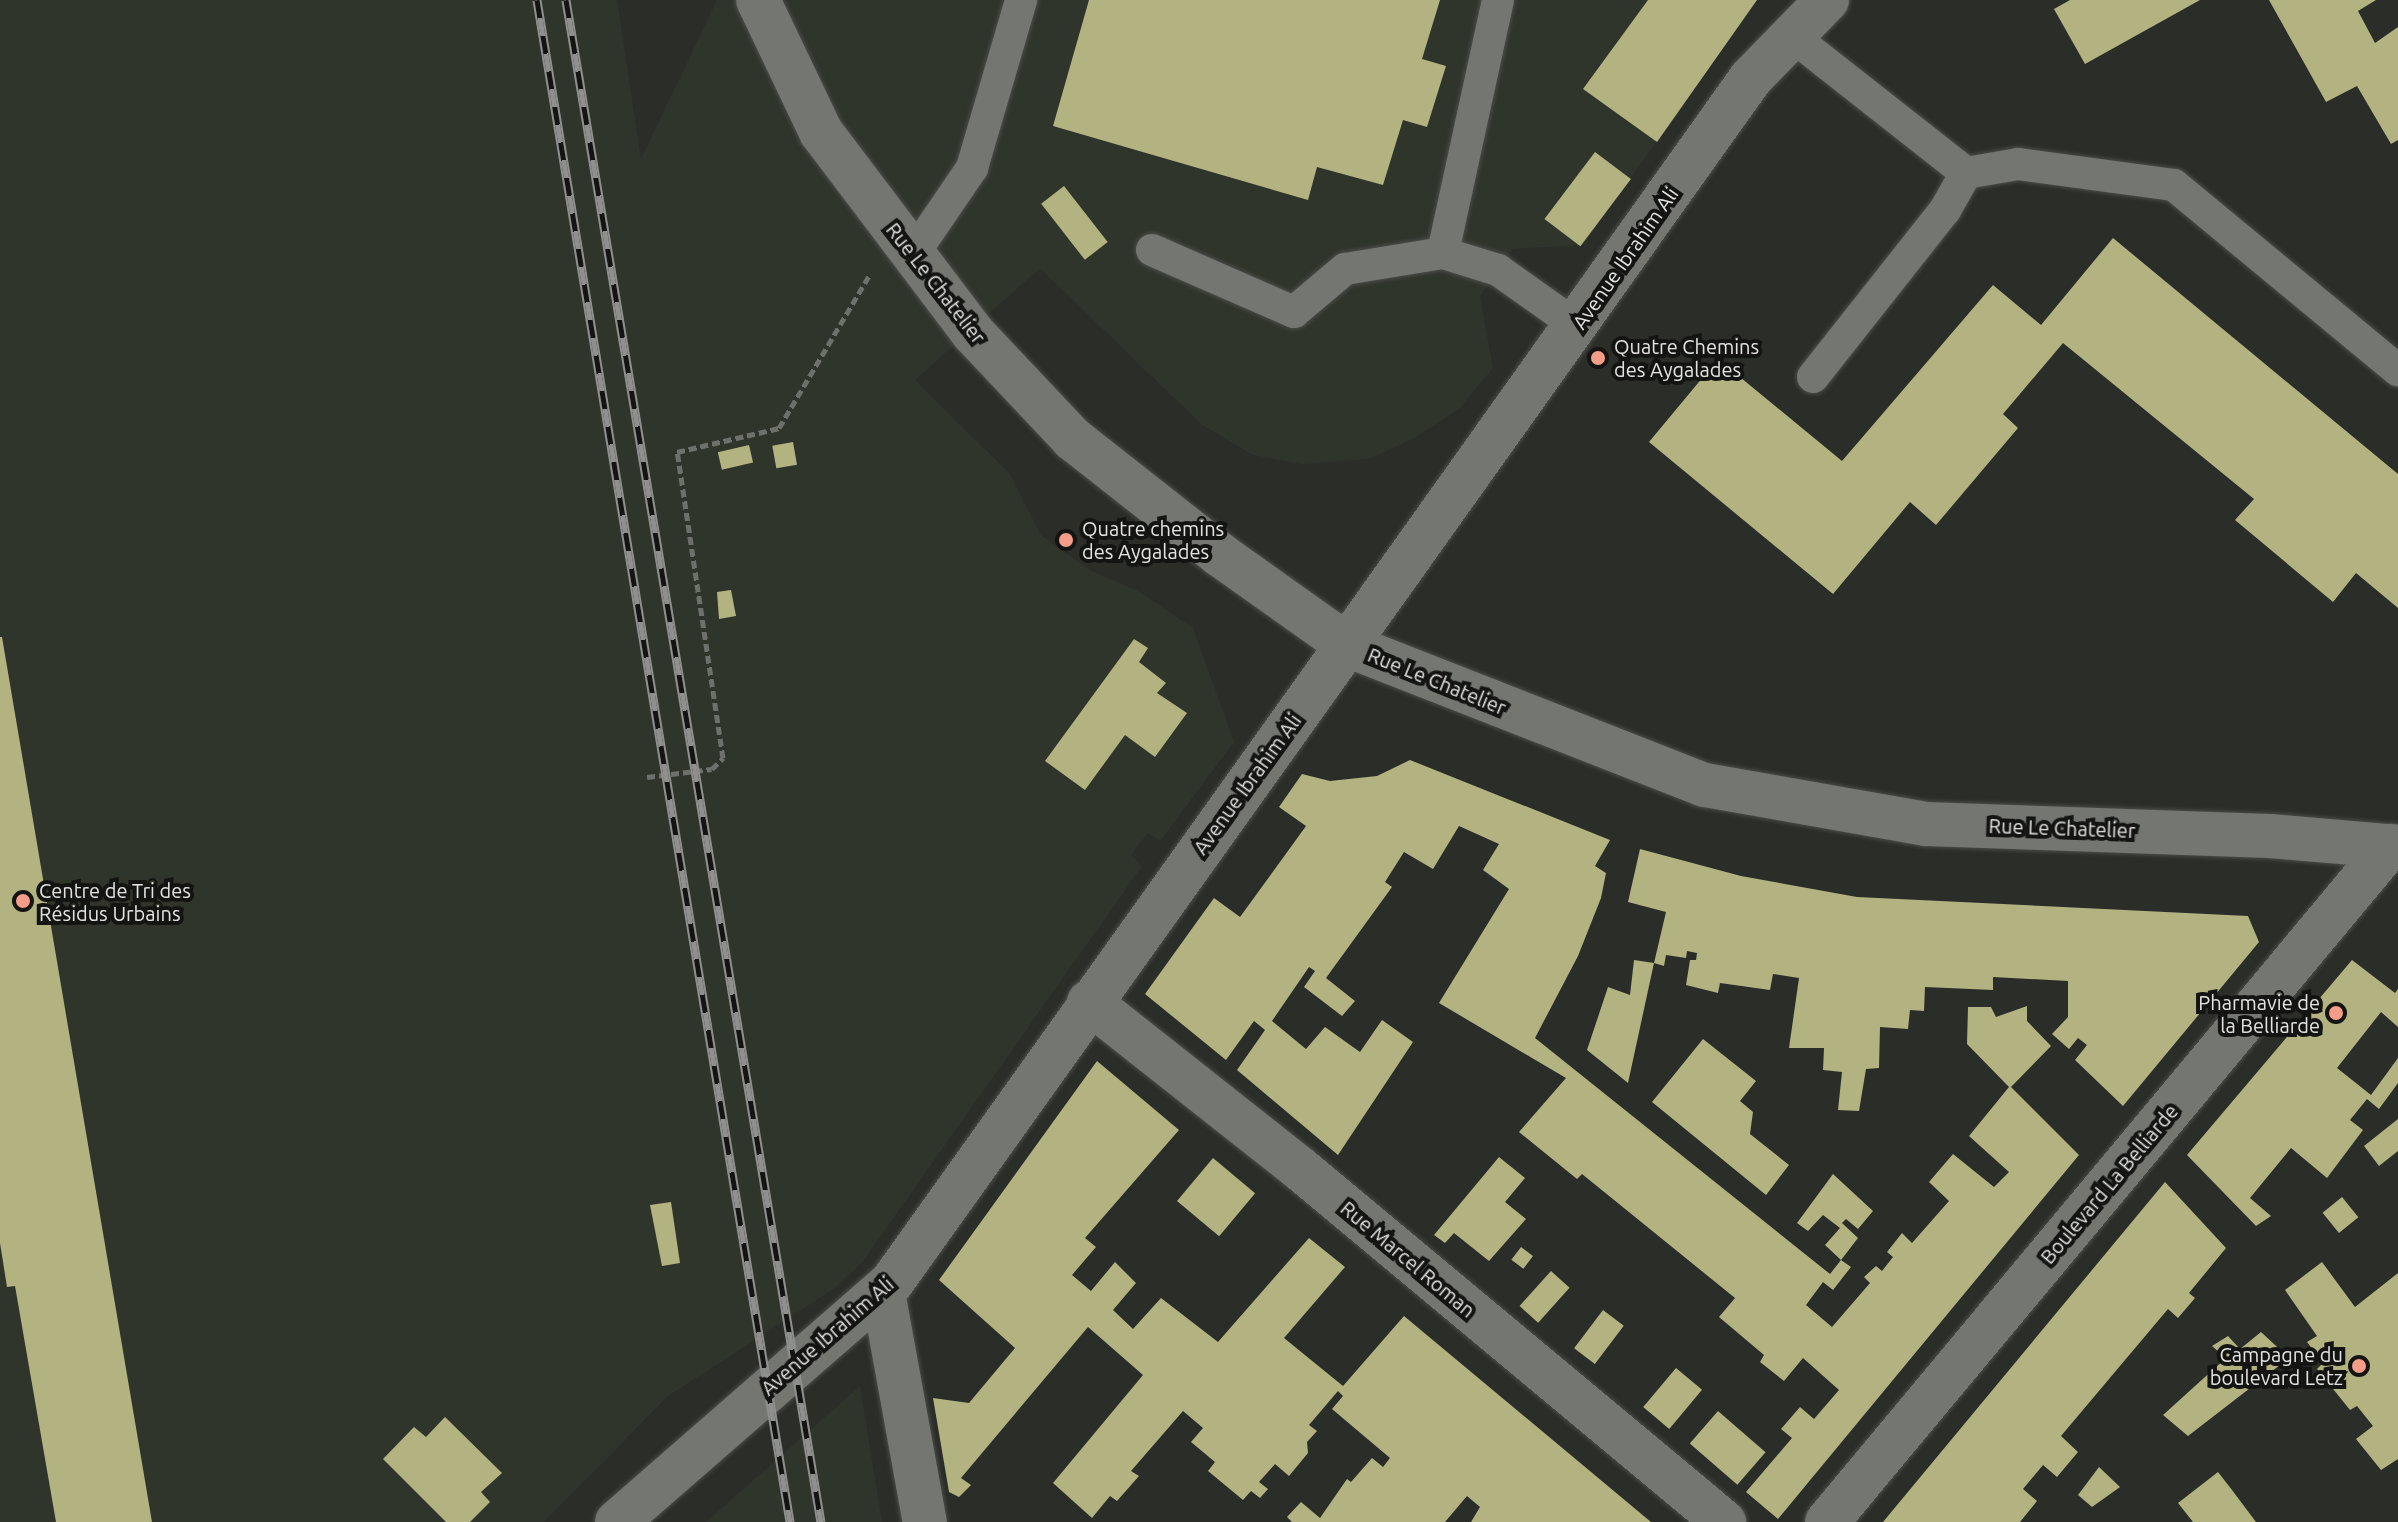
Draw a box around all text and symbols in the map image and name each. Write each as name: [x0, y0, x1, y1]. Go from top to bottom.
street label: Avenue Ibrahim Ali: [1567, 182, 1683, 334]
street label: Rue Le Chatelier: [881, 218, 991, 348]
place label: Quatre Chemins des Aygalades: [1614, 334, 1759, 381]
marker: Quatre Chemins des Aygalades: [1589, 349, 1607, 367]
place label: Quatre chemins des Aygalades: [1082, 516, 1224, 563]
marker: Quatre chemins des Aygalades: [1057, 531, 1075, 549]
street label: Rue Le Chatelier: [1364, 642, 1510, 720]
street label: Avenue Ibrahim Ali: [1188, 709, 1306, 859]
street label: Rue Le Chatelier: [1988, 813, 2136, 843]
place label: Centre de Tri des Résidus Urbains: [39, 878, 191, 925]
marker: Centre de Tri des Résidus Urbains: [14, 892, 32, 910]
place label: Pharmavie de la Belliarde: [2198, 990, 2320, 1037]
marker: Pharmavie de la Belliarde: [2327, 1004, 2345, 1022]
street label: Boulevard La Belliarde: [2035, 1099, 2183, 1269]
street label: Rue Marcel Roman: [1336, 1196, 1480, 1322]
street label: Avenue Ibrahim Ali: [756, 1272, 898, 1400]
place label: Campagne du boulevard Letz: [2210, 1342, 2343, 1389]
marker: Campagne du boulevard Letz: [2350, 1357, 2368, 1375]

